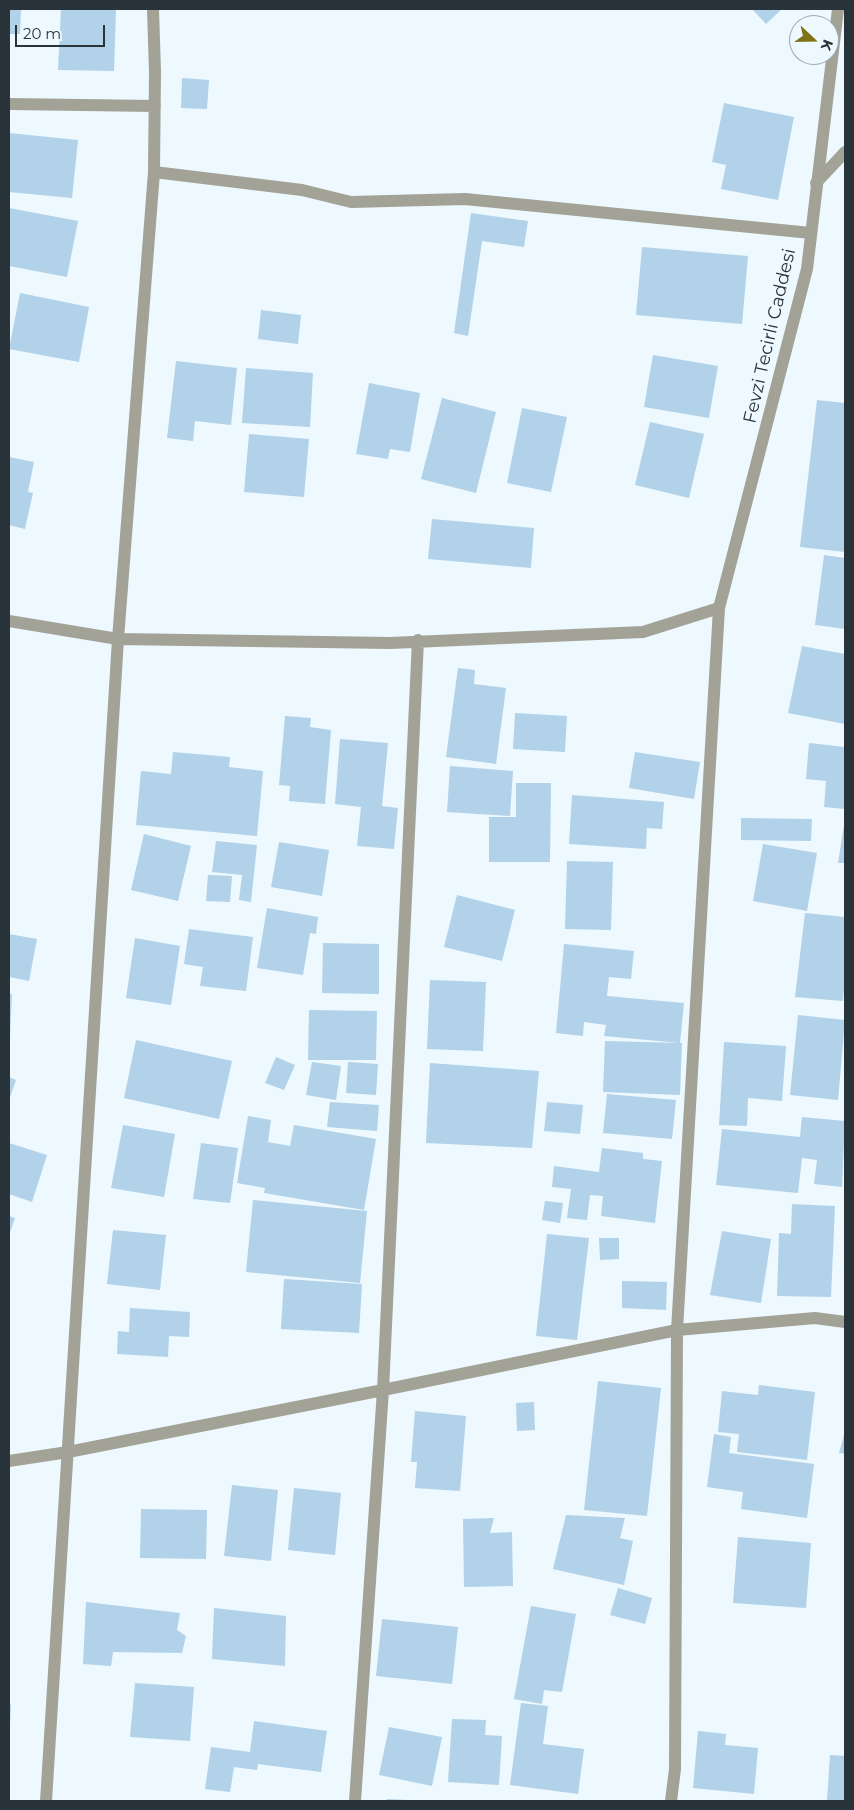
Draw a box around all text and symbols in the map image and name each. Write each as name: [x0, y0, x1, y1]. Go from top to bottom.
scale bar: [18, 15, 108, 47]
north arrow: [789, 15, 839, 65]
text: 20 m: [23, 24, 61, 43]
text: K: [817, 37, 837, 53]
street label: Fevzi Tecirli Caddesi: [739, 246, 801, 426]

